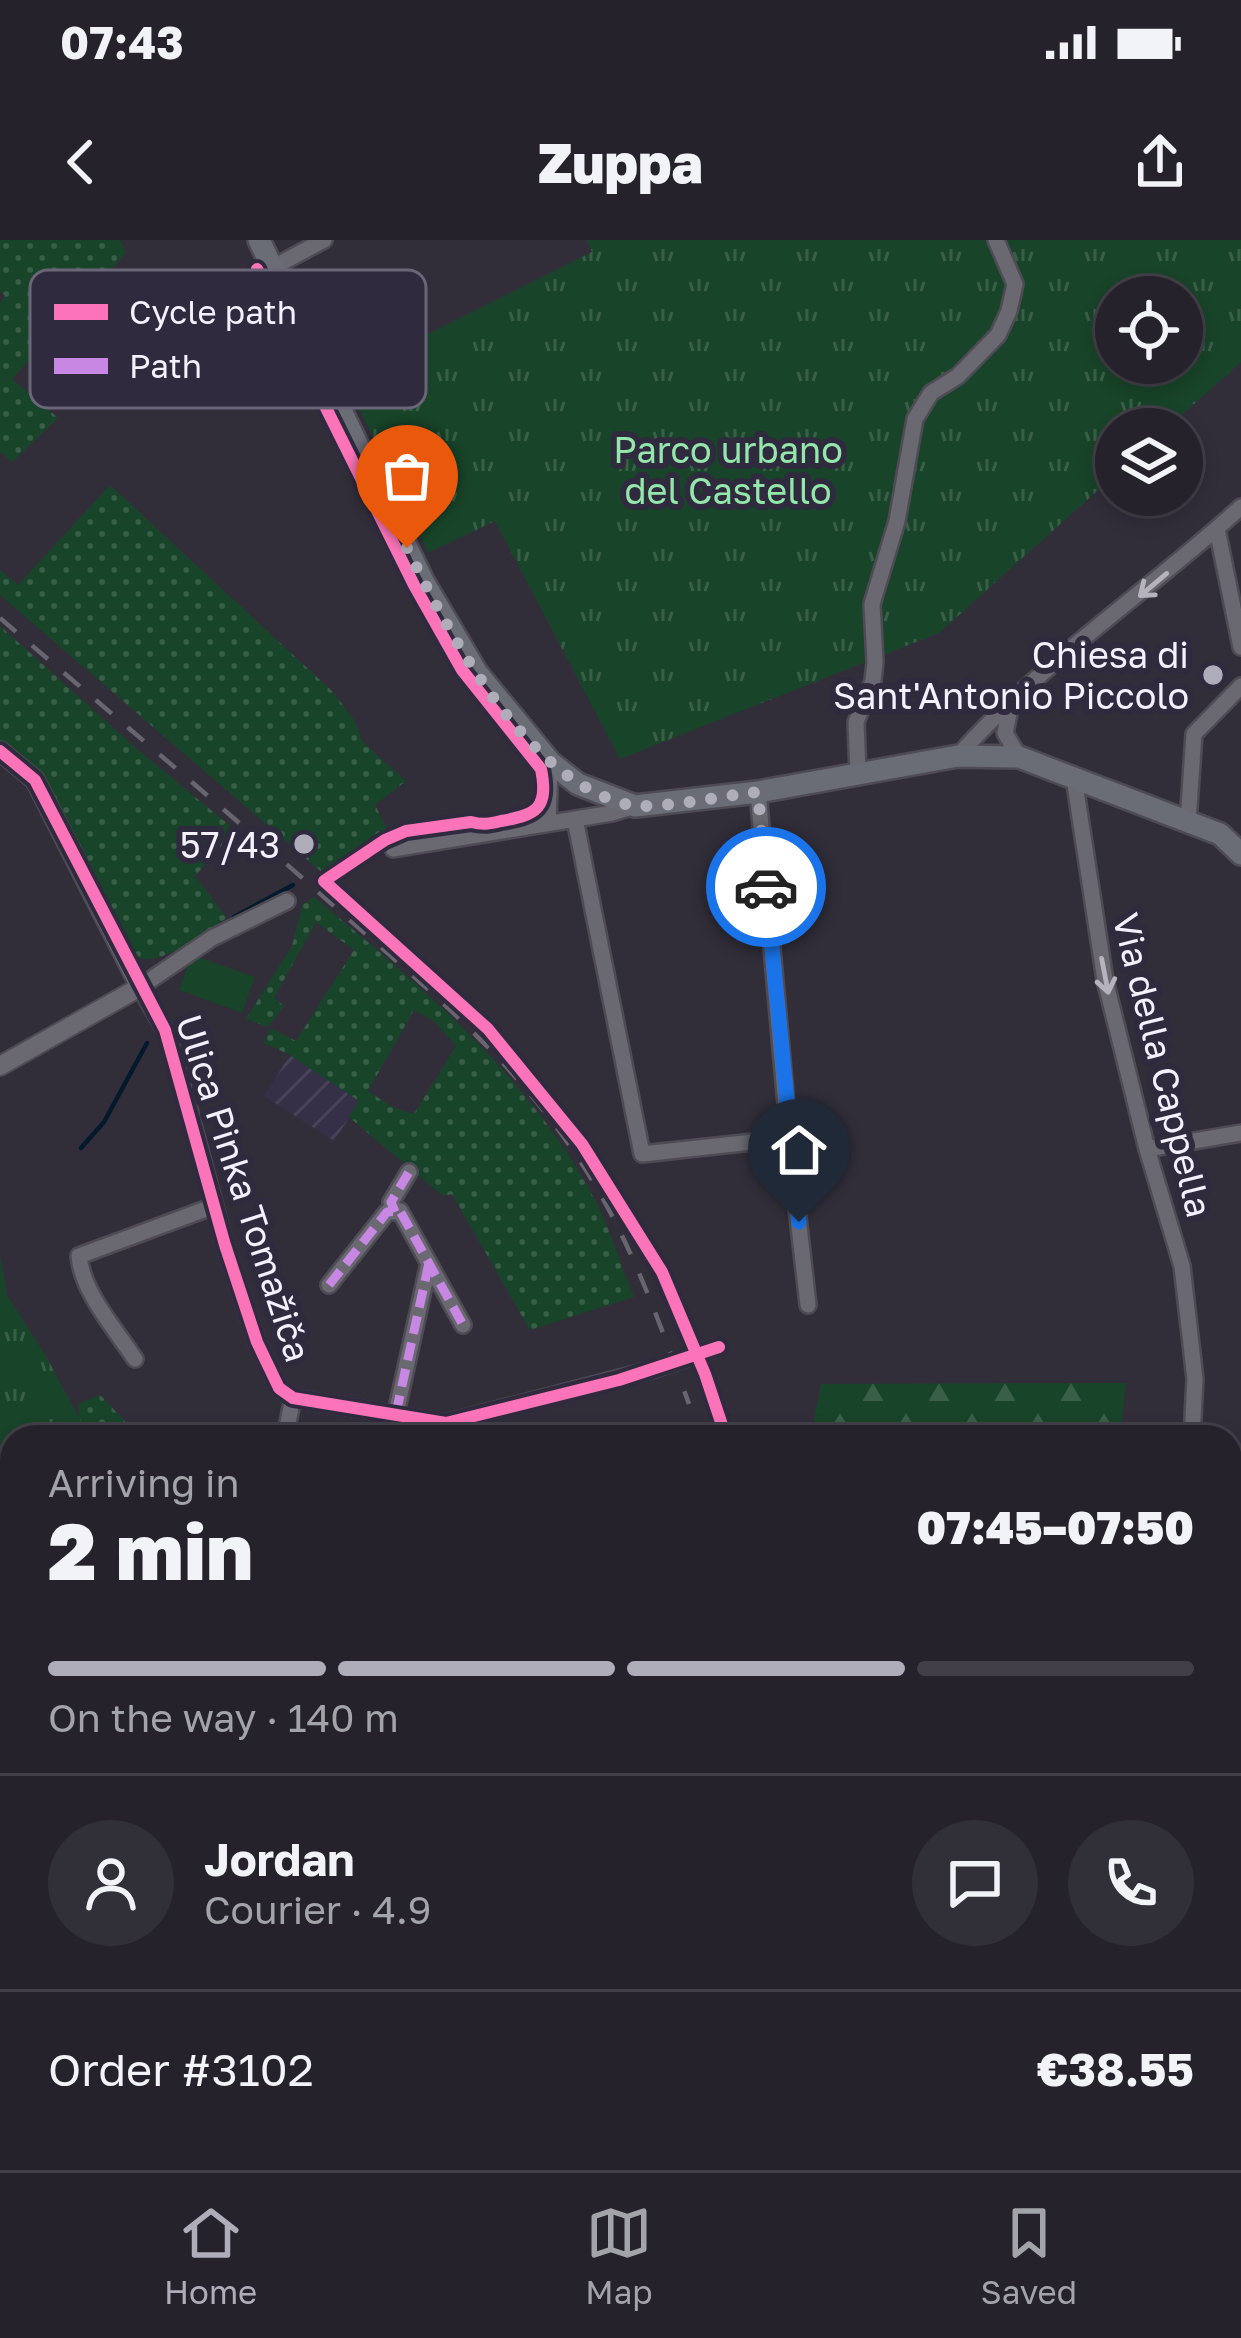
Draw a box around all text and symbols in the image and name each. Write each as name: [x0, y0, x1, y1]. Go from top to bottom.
text: 07:43: [60, 15, 184, 69]
icon: back: [48, 129, 114, 195]
icon: share: [1127, 129, 1193, 195]
text: Zuppa: [538, 130, 703, 195]
legend: [30, 270, 426, 408]
map controls: [1095, 276, 1203, 516]
button: locate: [1095, 276, 1203, 384]
text: Cycle path: [129, 292, 297, 331]
text: Path: [129, 346, 202, 385]
button: layers: [1095, 408, 1203, 516]
pin: [356, 425, 458, 548]
park label: Parco urbano del Castello: [613, 428, 843, 512]
icon: bag: [374, 443, 440, 509]
one-way arrow: [1138, 570, 1169, 598]
place label: Chiesa di Sant'Antonio Piccolo: [833, 633, 1189, 717]
marker: Chiesa di Sant'Antonio Piccolo: [1200, 662, 1226, 688]
place label: 57/43: [180, 823, 280, 866]
courier: [706, 827, 826, 947]
marker: 57/43: [291, 831, 317, 857]
icon: car: [733, 854, 799, 920]
street label: Via della Cappella: [1104, 908, 1222, 1222]
one-way arrow: [1095, 956, 1117, 995]
street label: Ulica Pinka Tomažiča: [168, 1009, 320, 1367]
pin: [748, 1099, 850, 1222]
icon: home: [766, 1117, 832, 1183]
text: Arriving in: [48, 1459, 239, 1506]
text: 07:45–07:50: [917, 1500, 1194, 1554]
text: 2 min: [48, 1504, 253, 1597]
text: On the way · 140 m: [48, 1694, 399, 1741]
button: person: [48, 1820, 174, 1946]
button: chat: [912, 1820, 1038, 1946]
button: phone: [1068, 1820, 1194, 1946]
text: Jordan: [204, 1832, 355, 1886]
text: Courier · 4.9: [204, 1886, 431, 1933]
text: Order #3102: [48, 2042, 314, 2096]
text: €38.55: [1037, 2042, 1194, 2096]
tab: Home: [164, 2200, 257, 2311]
tab: Map: [585, 2200, 653, 2311]
tab: Saved: [981, 2200, 1077, 2311]

